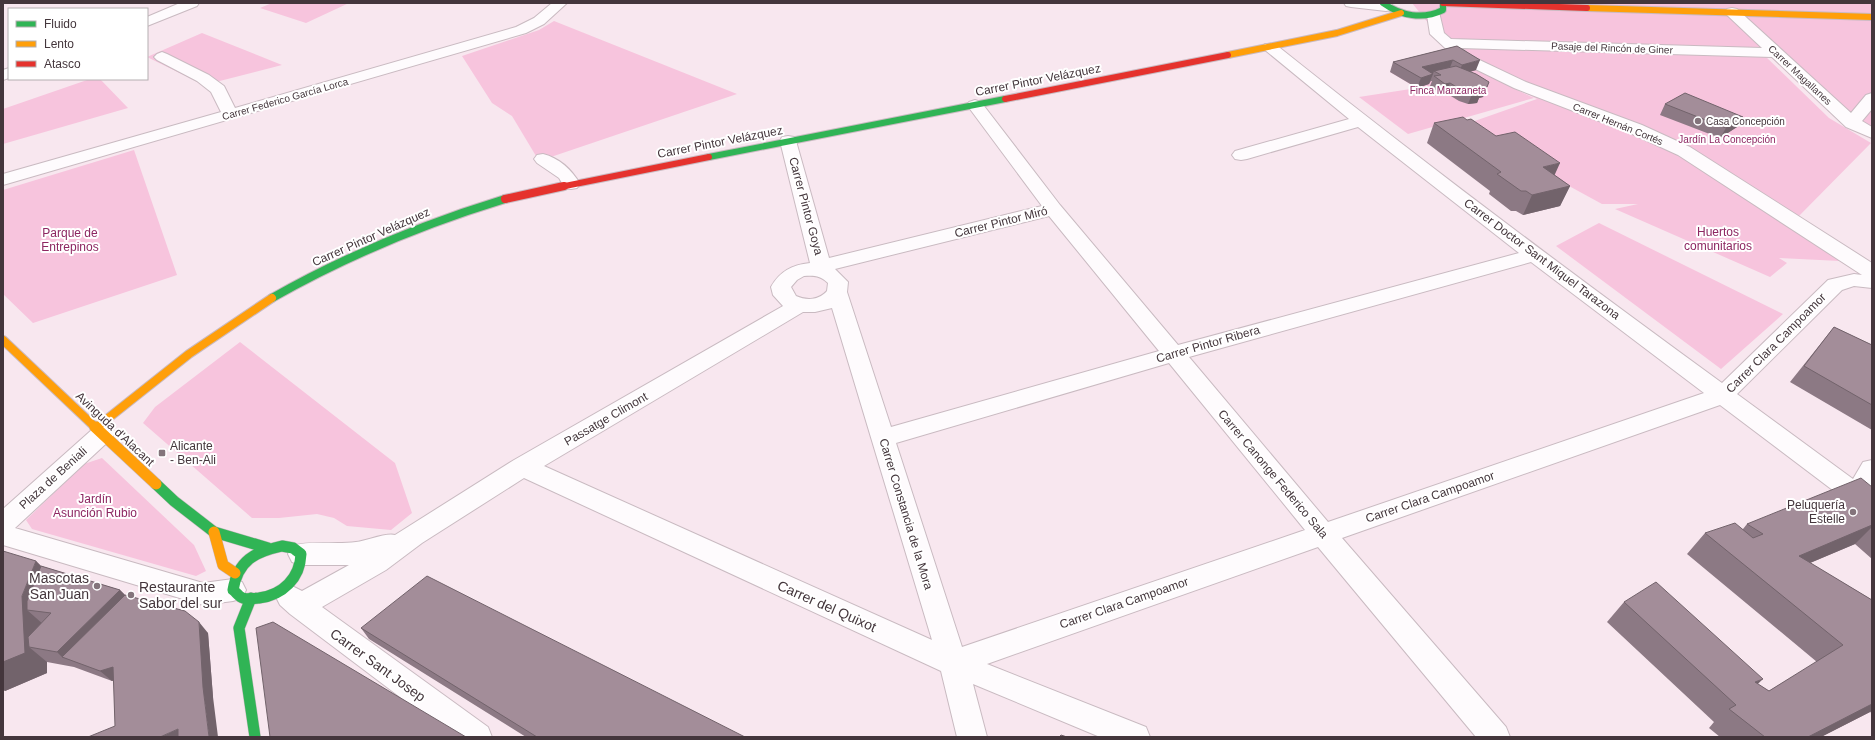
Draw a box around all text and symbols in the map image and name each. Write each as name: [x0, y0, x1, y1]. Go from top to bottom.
legend: [8, 8, 148, 80]
text: Fluido: [44, 17, 77, 31]
text: Lento: [44, 37, 74, 51]
street label: Pasaje del Rincón de Giner: [1551, 40, 1674, 56]
street label: Carrer Magallanes: [1766, 43, 1834, 107]
text: Atasco: [44, 57, 81, 71]
street label: Carrer Pintor Velázquez: [974, 61, 1102, 99]
street label: Carrer Federico García Lorca: [221, 76, 350, 122]
park label: Finca Manzaneta: [1410, 85, 1487, 96]
street label: Carrer Hernán Cortés: [1571, 101, 1665, 147]
marker: Casa Concepción: [1693, 116, 1703, 126]
place label: Casa Concepción: [1706, 116, 1785, 127]
street label: Carrer Pintor Velázquez: [656, 123, 784, 161]
park label: Jardín La Concepción: [1678, 134, 1776, 145]
street label: Carrer Pintor Goya: [786, 156, 826, 257]
street label: Carrer Doctor Sant Miquel Tarazona: [1461, 196, 1623, 323]
street label: Carrer Pintor Miró: [953, 204, 1049, 240]
street label: Carrer Pintor Velázquez: [310, 205, 432, 269]
park label: Huertos comunitarios: [1684, 225, 1752, 253]
park label: Parque de Entrepinos: [41, 226, 99, 254]
street label: Carrer Clara Campoamor: [1723, 290, 1829, 396]
street label: Carrer Pintor Ribera: [1154, 322, 1262, 366]
street label: Avinguda d'Alacant: [73, 389, 158, 469]
street label: Passatge Climont: [562, 389, 651, 449]
street label: Carrer Canonge Federico Sala: [1215, 407, 1331, 541]
street label: Carrer Constancia de la Mora: [876, 437, 936, 592]
place label: Alicante - Ben-Ali: [170, 439, 216, 467]
street label: Plaza de Beniali: [16, 444, 90, 512]
marker: Alicante - Ben-Ali: [157, 448, 167, 458]
street label: Carrer Clara Campoamor: [1364, 468, 1496, 526]
park label: Jardín Asunción Rubio: [53, 492, 137, 520]
place label: Peluquería Estelle: [1787, 498, 1845, 526]
marker: Peluquería Estelle: [1848, 507, 1858, 517]
place label: Mascotas San Juan: [29, 570, 89, 602]
street label: Carrer Clara Campoamor: [1058, 574, 1190, 632]
street label: Carrer del Quixot: [775, 577, 879, 635]
place label: Restaurante Sabor del sur: [139, 579, 223, 611]
marker: Mascotas San Juan: [92, 581, 102, 591]
marker: Restaurante Sabor del sur: [126, 590, 136, 600]
street label: Carrer Sant Josep: [327, 625, 429, 705]

